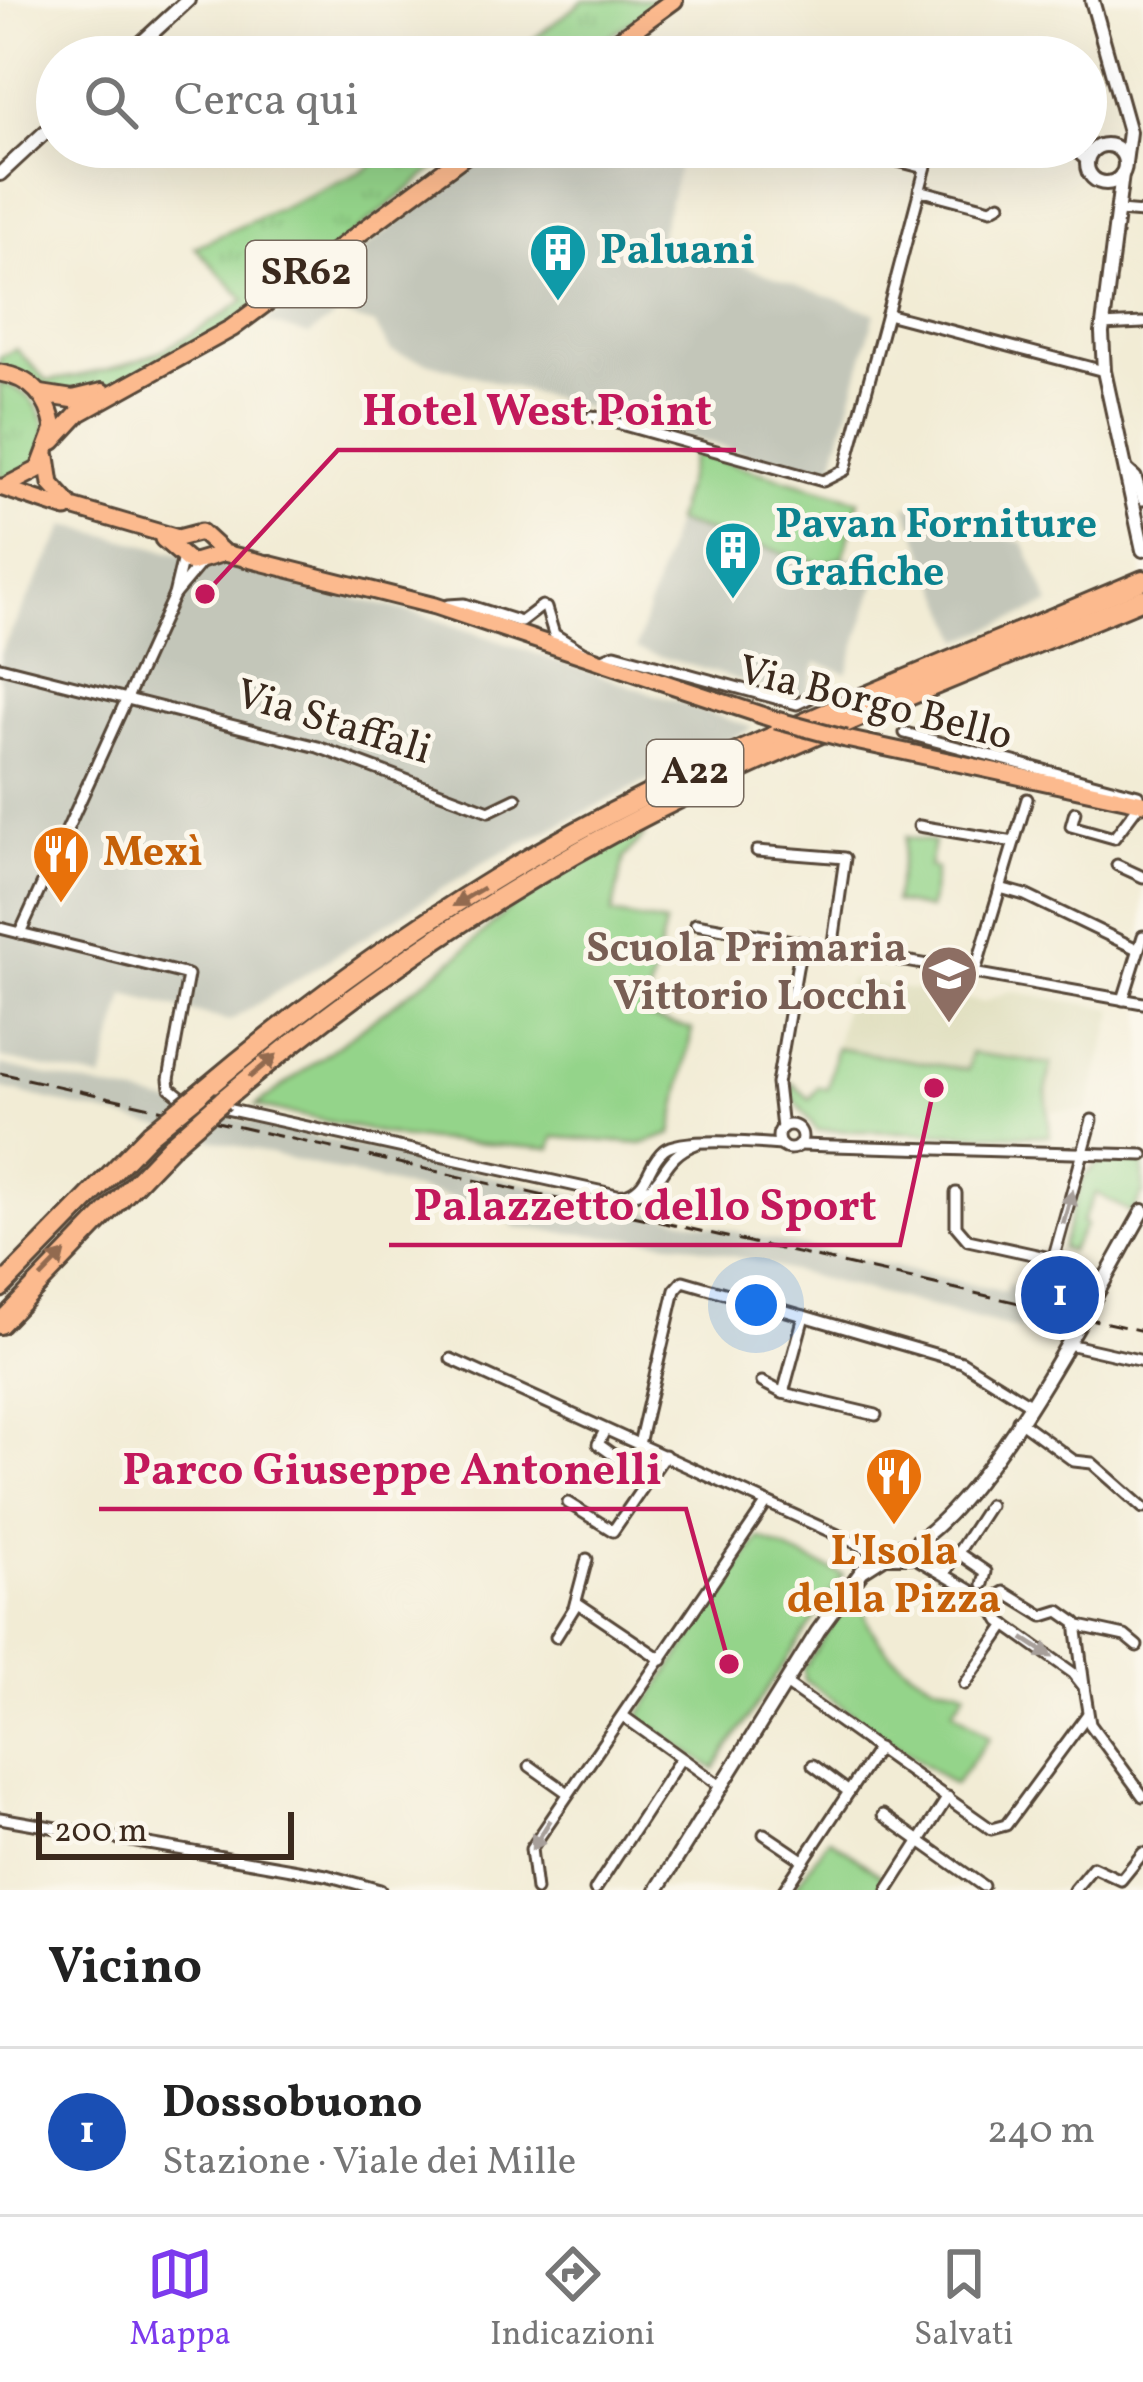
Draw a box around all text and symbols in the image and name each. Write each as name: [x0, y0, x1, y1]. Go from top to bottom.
search box: [36, 36, 1107, 168]
icon: search: [78, 69, 144, 135]
text: Cerca qui: [174, 71, 359, 134]
building icon: Paluani: [527, 221, 589, 303]
place label: Paluani: [600, 223, 755, 282]
road number: SR62: [246, 241, 366, 307]
callout: Hotel West Point: [338, 369, 736, 450]
text: Hotel West Point: [362, 382, 712, 445]
place label: Pavan Forniture Grafiche: [775, 497, 1097, 604]
building icon: Pavan Forniture Grafiche: [702, 519, 764, 601]
street label: Via Borgo Bello: [732, 642, 1018, 768]
street label: Via Staffali: [228, 666, 438, 782]
road number: A22: [647, 740, 743, 806]
restaurant icon: Mexì: [30, 823, 92, 905]
place label: Mexì: [103, 825, 203, 884]
one-way arrow: [451, 886, 485, 907]
place label: Scuola Primaria Vittorio Locchi: [586, 921, 907, 1028]
school or university icon: Scuola Primaria Vittorio Locchi: [918, 943, 980, 1025]
one-way arrow: [248, 1054, 278, 1080]
callout: Palazzetto dello Sport: [389, 1164, 900, 1245]
text: Palazzetto dello Sport: [413, 1177, 877, 1240]
one-way arrow: [1060, 1188, 1079, 1225]
pin: 1: [1021, 1250, 1099, 1340]
one-way arrow: [39, 1251, 66, 1280]
your location: [726, 1275, 786, 1335]
callout: Parco Giuseppe Antonelli: [99, 1428, 686, 1509]
text: Parco Giuseppe Antonelli: [122, 1441, 662, 1504]
restaurant icon: L'Isola della Pizza: [863, 1445, 925, 1527]
place label: L'Isola della Pizza: [787, 1524, 1001, 1631]
one-way arrow: [1022, 1636, 1054, 1659]
scale bar: [36, 1806, 294, 1859]
text: 200 m: [54, 1810, 148, 1856]
one-way arrow: [531, 1818, 553, 1851]
text: Vicino: [48, 1933, 202, 2004]
text: Dossobuono: [162, 2073, 423, 2136]
text: 1: [79, 2105, 95, 2159]
text: 240 m: [987, 2105, 1095, 2159]
text: Stazione · Viale dei Mille: [162, 2136, 576, 2190]
tab: Mappa: [130, 2241, 231, 2359]
tab: Indicazioni: [490, 2241, 655, 2359]
tab: Salvati: [914, 2241, 1013, 2359]

